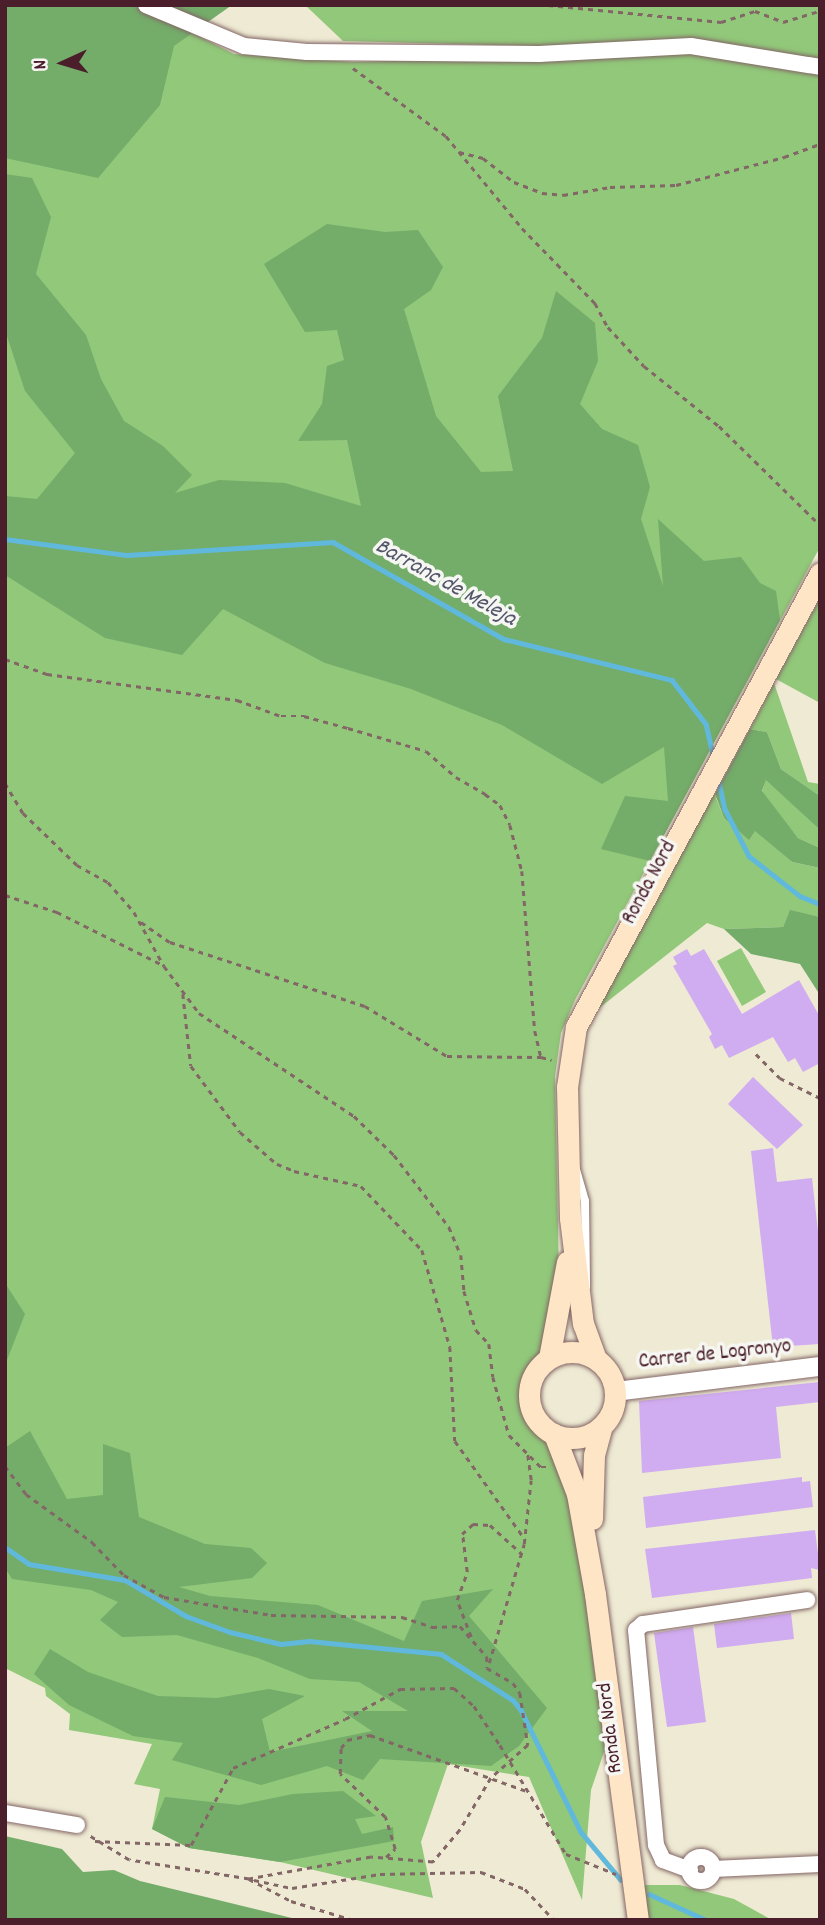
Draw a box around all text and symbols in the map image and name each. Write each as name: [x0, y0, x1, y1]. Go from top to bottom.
north arrow: [28, 28, 98, 98]
text: N: [28, 59, 55, 70]
water label: Barranc de Meleja: [370, 534, 520, 634]
street label: Ronda Nord: [617, 837, 683, 929]
street label: Carrer de Logronyo: [637, 1334, 793, 1376]
street label: Ronda Nord: [593, 1681, 629, 1775]

